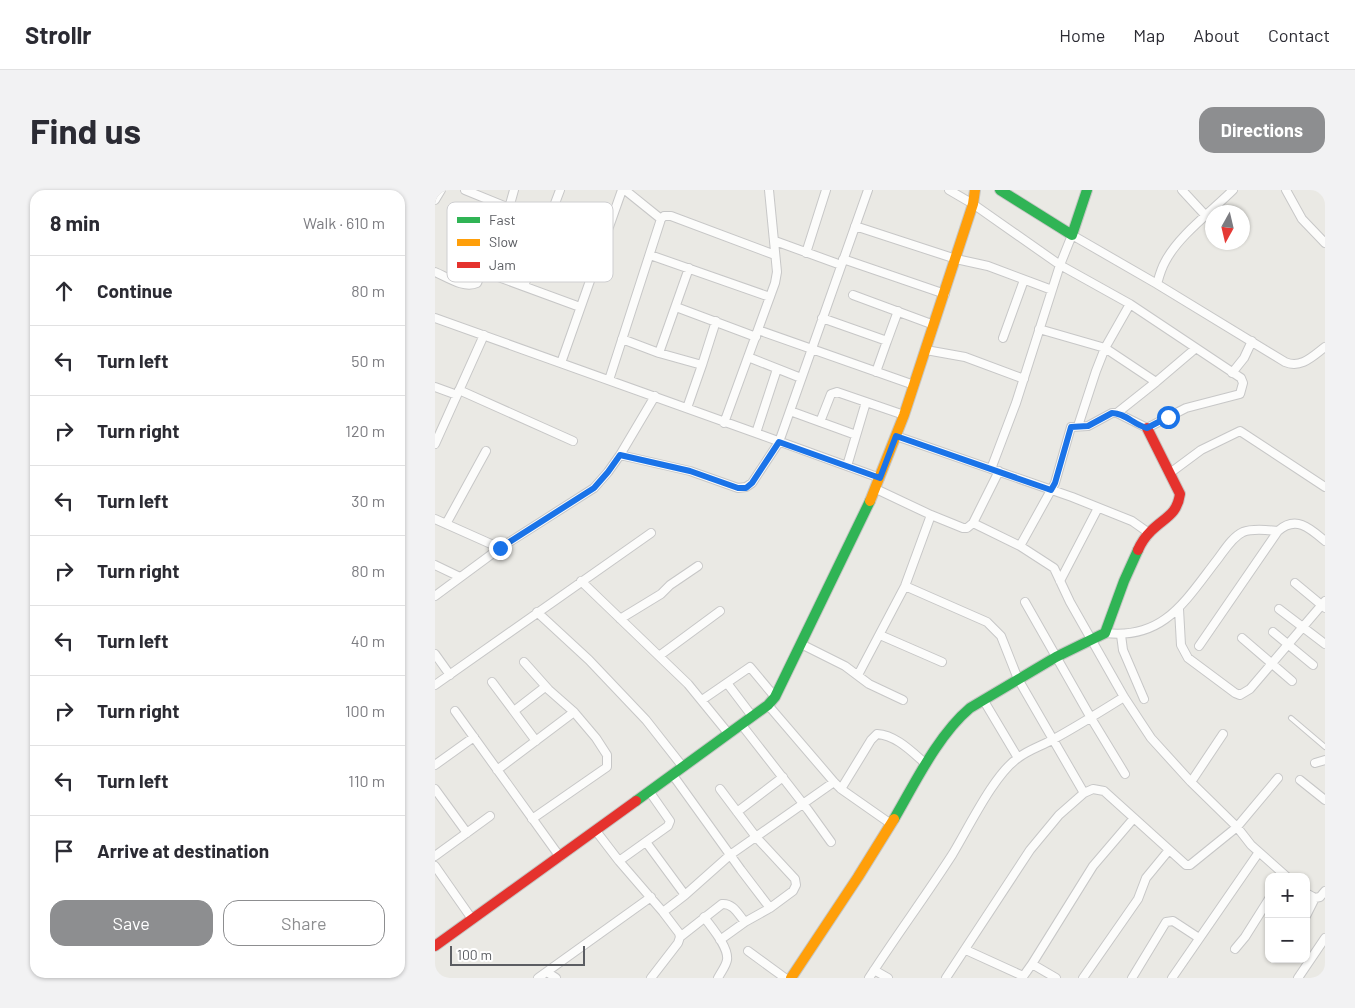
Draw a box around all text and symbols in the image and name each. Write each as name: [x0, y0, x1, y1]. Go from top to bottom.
text: Strollr: [25, 20, 92, 49]
text: Home: [1059, 24, 1105, 46]
text: Map: [1133, 24, 1165, 46]
text: About: [1193, 24, 1240, 46]
text: Contact: [1268, 24, 1330, 46]
button: Directions: [1199, 107, 1325, 153]
text: Find us: [30, 109, 141, 151]
legend: [447, 202, 613, 282]
north arrow: [1205, 205, 1250, 250]
text: 8 min: [50, 210, 100, 235]
text: Fast: [489, 211, 515, 228]
text: Walk · 610 m: [303, 213, 385, 232]
text: Slow: [489, 233, 518, 250]
text: Jam: [489, 256, 516, 273]
icon: ahead: [50, 277, 78, 305]
text: Continue: [97, 279, 173, 302]
text: 80 m: [351, 281, 385, 300]
icon: left: [50, 347, 78, 375]
text: Turn left: [97, 349, 168, 372]
text: 50 m: [351, 351, 385, 370]
route start: [1157, 406, 1180, 429]
icon: right: [50, 417, 78, 445]
text: Turn right: [97, 419, 179, 442]
text: 120 m: [345, 421, 385, 440]
icon: left: [50, 487, 78, 515]
text: Turn left: [97, 489, 168, 512]
text: 30 m: [351, 491, 385, 510]
route end: [489, 537, 512, 560]
icon: right: [50, 557, 78, 585]
text: Turn right: [97, 559, 179, 582]
text: 80 m: [351, 561, 385, 580]
icon: left: [50, 627, 78, 655]
text: Turn left: [97, 629, 168, 652]
text: 40 m: [351, 631, 385, 650]
icon: right: [50, 697, 78, 725]
text: Turn right: [97, 699, 179, 722]
text: 100 m: [345, 701, 385, 720]
icon: left: [50, 767, 78, 795]
text: Turn left: [97, 769, 168, 792]
text: 110 m: [348, 771, 385, 790]
icon: arrive: [50, 837, 78, 865]
text: Arrive at destination: [97, 839, 269, 862]
map controls: [1265, 873, 1310, 963]
button: +: [1265, 873, 1310, 918]
button: Save: [50, 900, 213, 946]
button: Share: [223, 900, 385, 946]
button: −: [1265, 918, 1310, 963]
scale bar: [450, 943, 585, 966]
text: 100 m: [457, 946, 492, 963]

